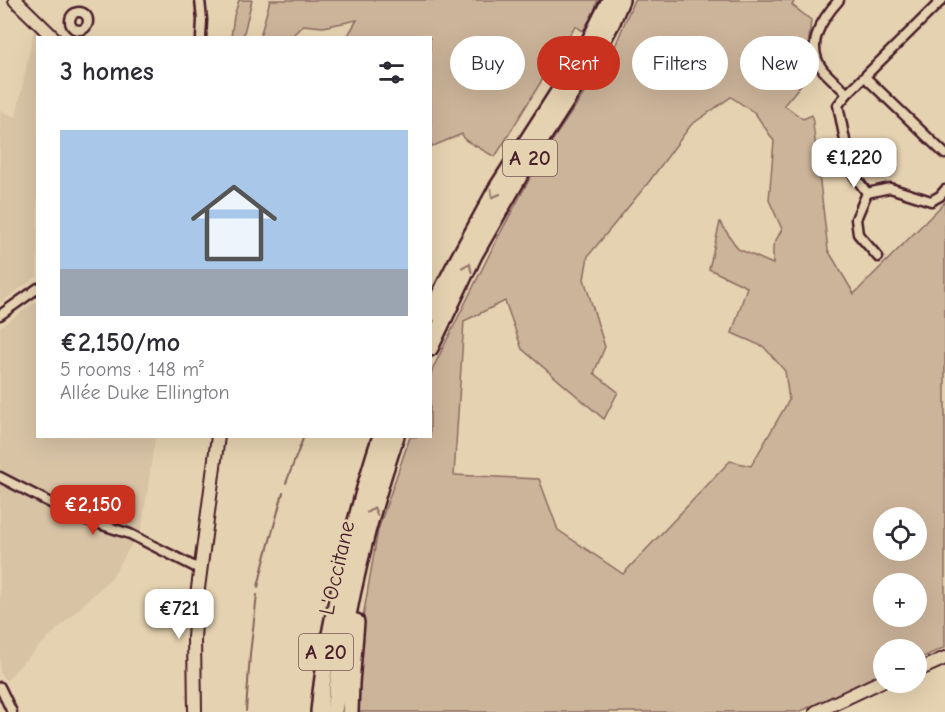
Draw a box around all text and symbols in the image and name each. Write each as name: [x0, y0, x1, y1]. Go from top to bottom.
chip: Buy: [450, 36, 525, 90]
chip: Rent: [537, 36, 620, 90]
chip: Filters: [632, 36, 728, 90]
chip: New: [740, 36, 819, 90]
icon: filters: [375, 56, 408, 89]
text: 3 homes: [60, 57, 154, 87]
pin: €1,220: [805, 138, 903, 189]
road number: A 20: [503, 140, 557, 176]
text: €1,220: [826, 146, 882, 169]
icon: home: [180, 169, 288, 277]
one-way arrow: [489, 188, 501, 198]
one-way arrow: [460, 263, 472, 274]
text: €2,150/mo: [60, 328, 180, 358]
text: 5 rooms · 148 m²: [60, 358, 204, 381]
text: Allée Duke Ellington: [60, 381, 230, 404]
pin: €2,150: [44, 485, 142, 536]
text: €2,150: [64, 493, 122, 516]
one-way arrow: [366, 506, 378, 517]
map controls: [873, 507, 927, 693]
button: locate: [873, 507, 927, 561]
street label: L'Occitane: [314, 518, 360, 618]
button: +: [873, 573, 927, 627]
pin: €721: [143, 589, 215, 640]
text: €721: [159, 597, 199, 620]
road number: A 20: [299, 634, 353, 670]
button: −: [873, 639, 927, 693]

